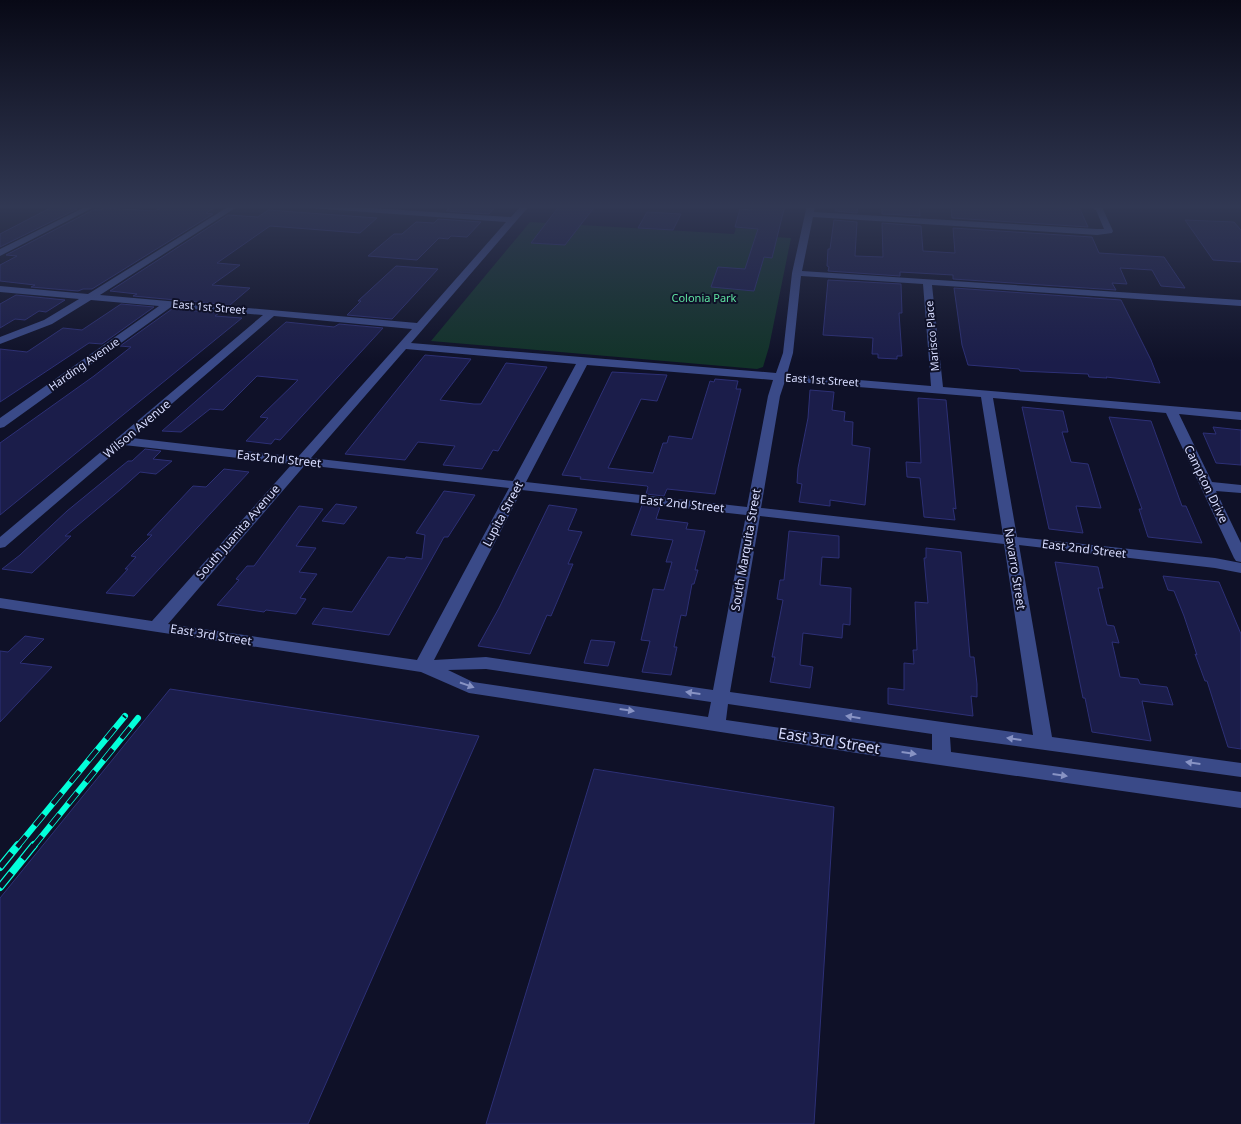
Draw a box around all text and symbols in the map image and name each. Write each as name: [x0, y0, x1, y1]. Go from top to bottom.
park label: Colonia Park: [671, 290, 737, 305]
street label: East 1st Street: [172, 296, 246, 317]
street label: Marisco Place: [921, 300, 942, 372]
street label: Harding Avenue: [45, 334, 122, 394]
street label: East 1st Street: [785, 369, 859, 390]
street label: Wilson Avenue: [99, 395, 174, 462]
street label: Campton Drive: [1180, 442, 1233, 526]
street label: East 2nd Street: [236, 446, 323, 471]
street label: Lupita Street: [478, 477, 527, 549]
street label: South Juanita Avenue: [192, 480, 284, 583]
street label: South Marquita Street: [726, 487, 765, 612]
street label: East 2nd Street: [639, 491, 726, 516]
street label: Navarro Street: [1001, 527, 1030, 612]
street label: East 2nd Street: [1041, 535, 1128, 562]
street label: East 3rd Street: [169, 620, 254, 649]
one-way arrow: [460, 681, 475, 689]
one-way arrow: [684, 688, 700, 696]
one-way arrow: [619, 706, 635, 714]
one-way arrow: [845, 713, 861, 721]
street label: East 3rd Street: [777, 722, 882, 758]
one-way arrow: [1006, 735, 1022, 743]
one-way arrow: [901, 749, 917, 757]
one-way arrow: [1184, 759, 1200, 767]
one-way arrow: [1052, 771, 1068, 779]

